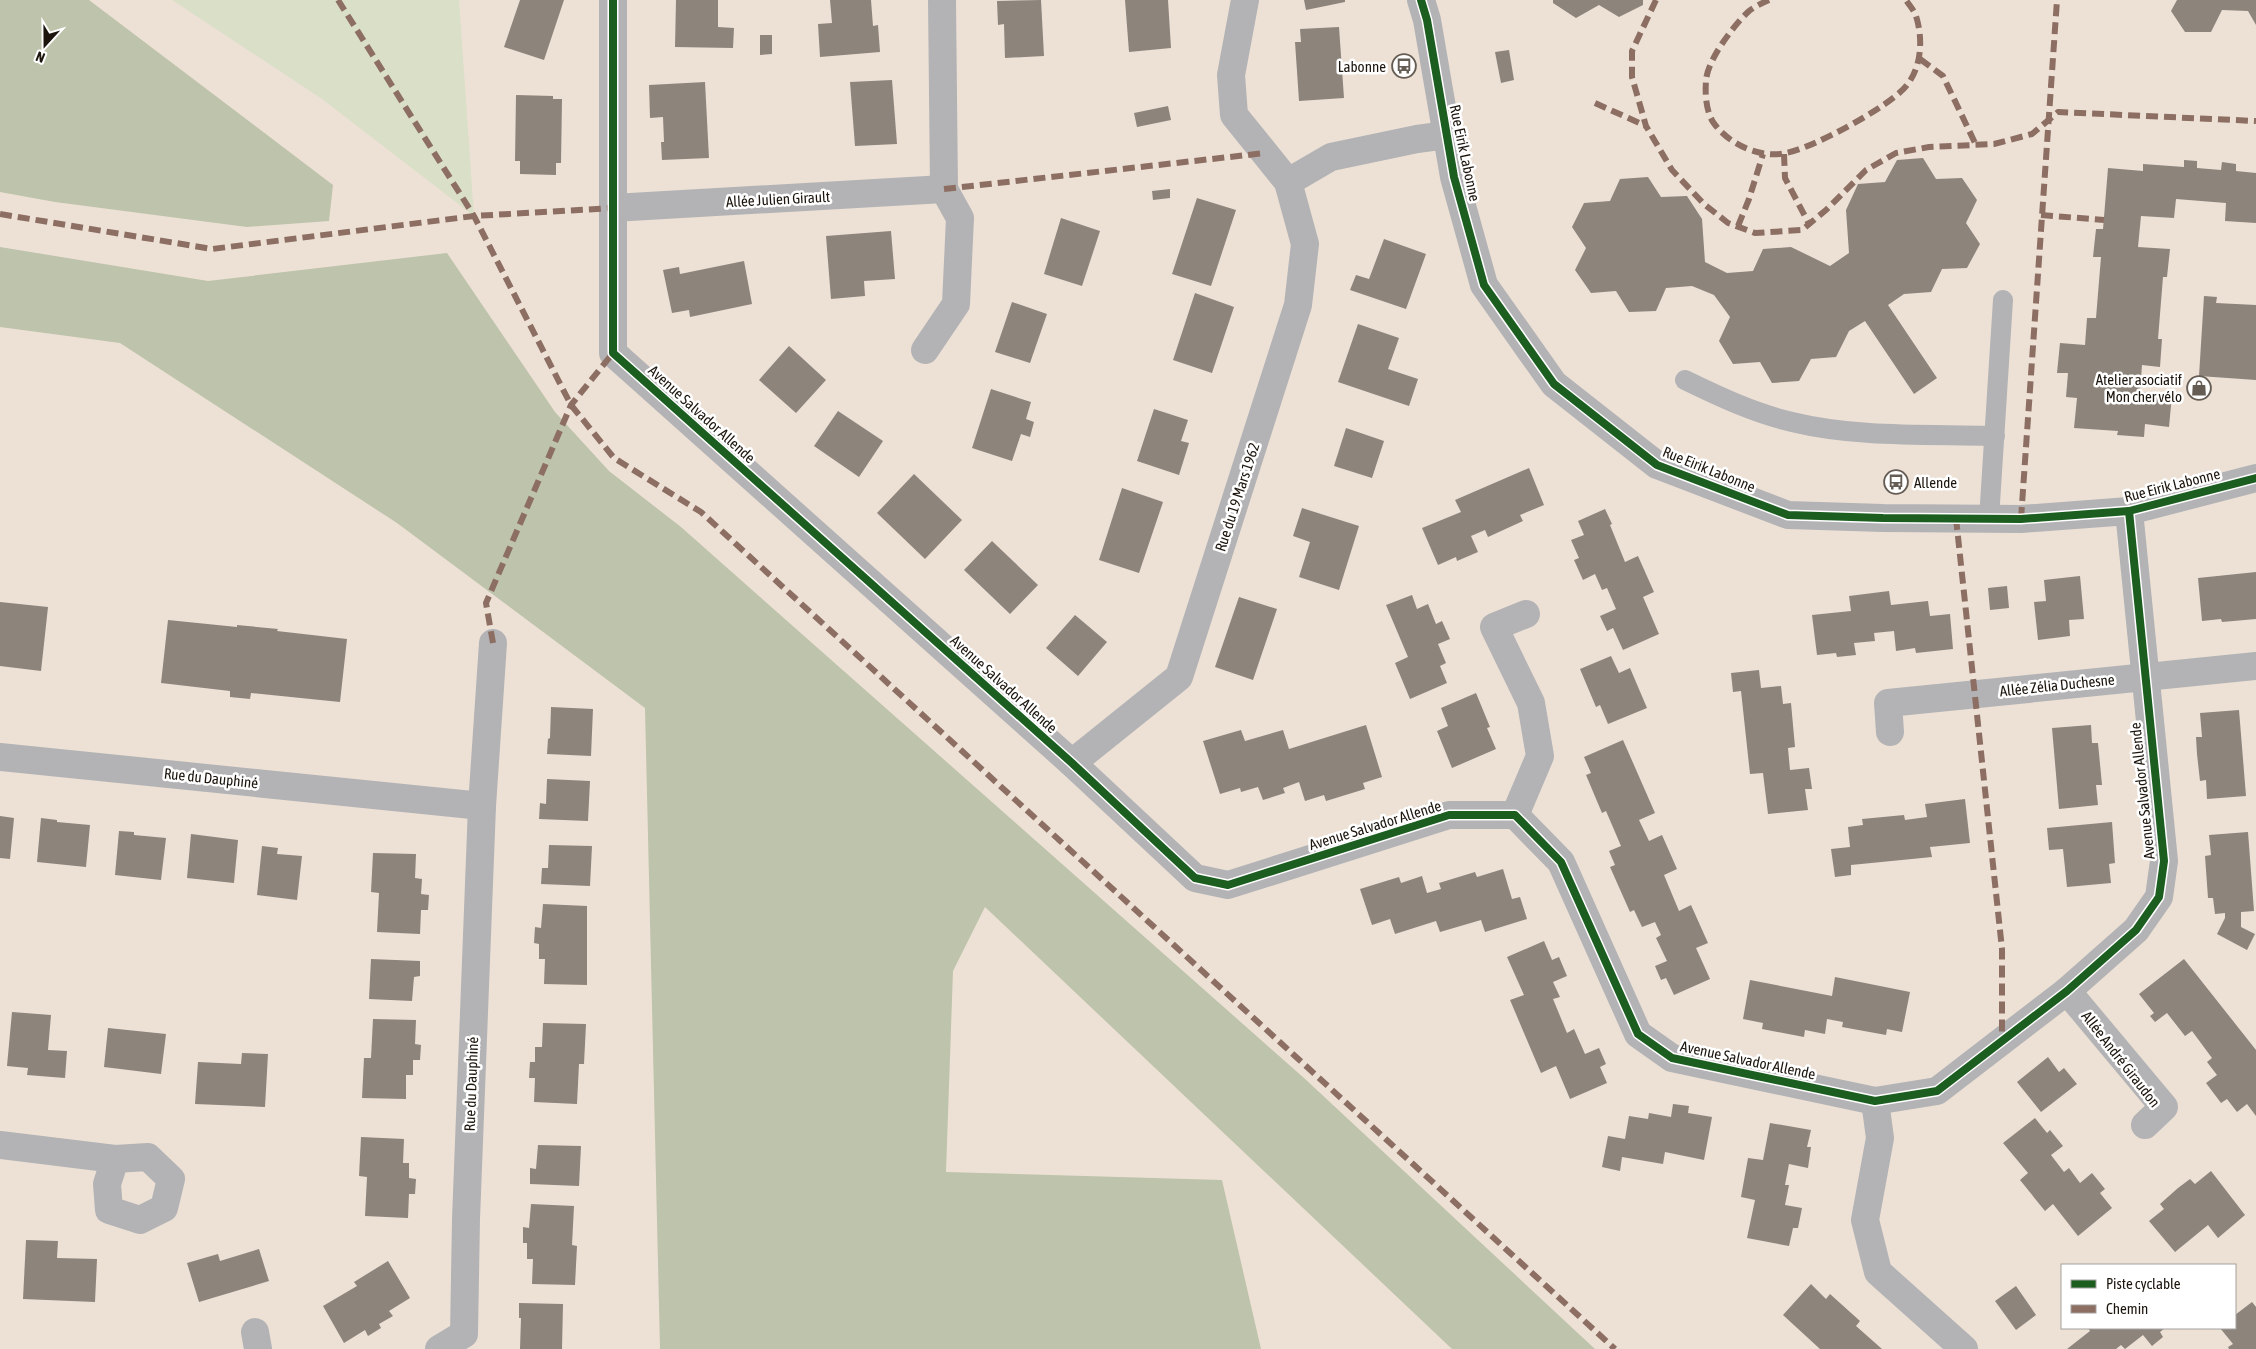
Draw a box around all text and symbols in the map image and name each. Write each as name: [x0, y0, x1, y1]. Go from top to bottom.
north arrow: [20, 20, 70, 70]
text: N: [34, 48, 47, 66]
bus stop icon: Labonne: [1391, 53, 1417, 79]
place label: Labonne: [1338, 58, 1386, 75]
street label: Rue Eirik Labonne: [1446, 103, 1484, 203]
street label: Allée Julien Girault: [725, 188, 831, 210]
street label: Avenue Salvador Allende: [645, 362, 759, 466]
place label: Atelier asociatif Mon cher vélo: [2096, 371, 2182, 405]
shop icon: Atelier asociatif Mon cher vélo: [2186, 375, 2212, 401]
street label: Rue du 19 Mars 1962: [1211, 441, 1263, 553]
street label: Rue Eirik Labonne: [1660, 443, 1758, 495]
street label: Rue Eirik Labonne: [2122, 465, 2222, 505]
bus stop icon: Allende: [1883, 469, 1909, 495]
place label: Allende: [1914, 474, 1957, 491]
street label: Avenue Salvador Allende: [947, 632, 1061, 736]
street label: Allée Zélia Duchesne: [1999, 670, 2115, 699]
street label: Avenue Salvador Allende: [2126, 722, 2158, 860]
street label: Rue du Dauphiné: [163, 765, 259, 791]
street label: Avenue Salvador Allende: [1307, 797, 1443, 853]
street label: Allée André Giraudon: [2078, 1008, 2164, 1110]
street label: Rue du Dauphiné: [461, 1036, 481, 1132]
street label: Avenue Salvador Allende: [1679, 1037, 1817, 1083]
legend: [2061, 1264, 2236, 1329]
text: Piste cyclable: [2106, 1275, 2181, 1292]
text: Chemin: [2106, 1300, 2148, 1317]

